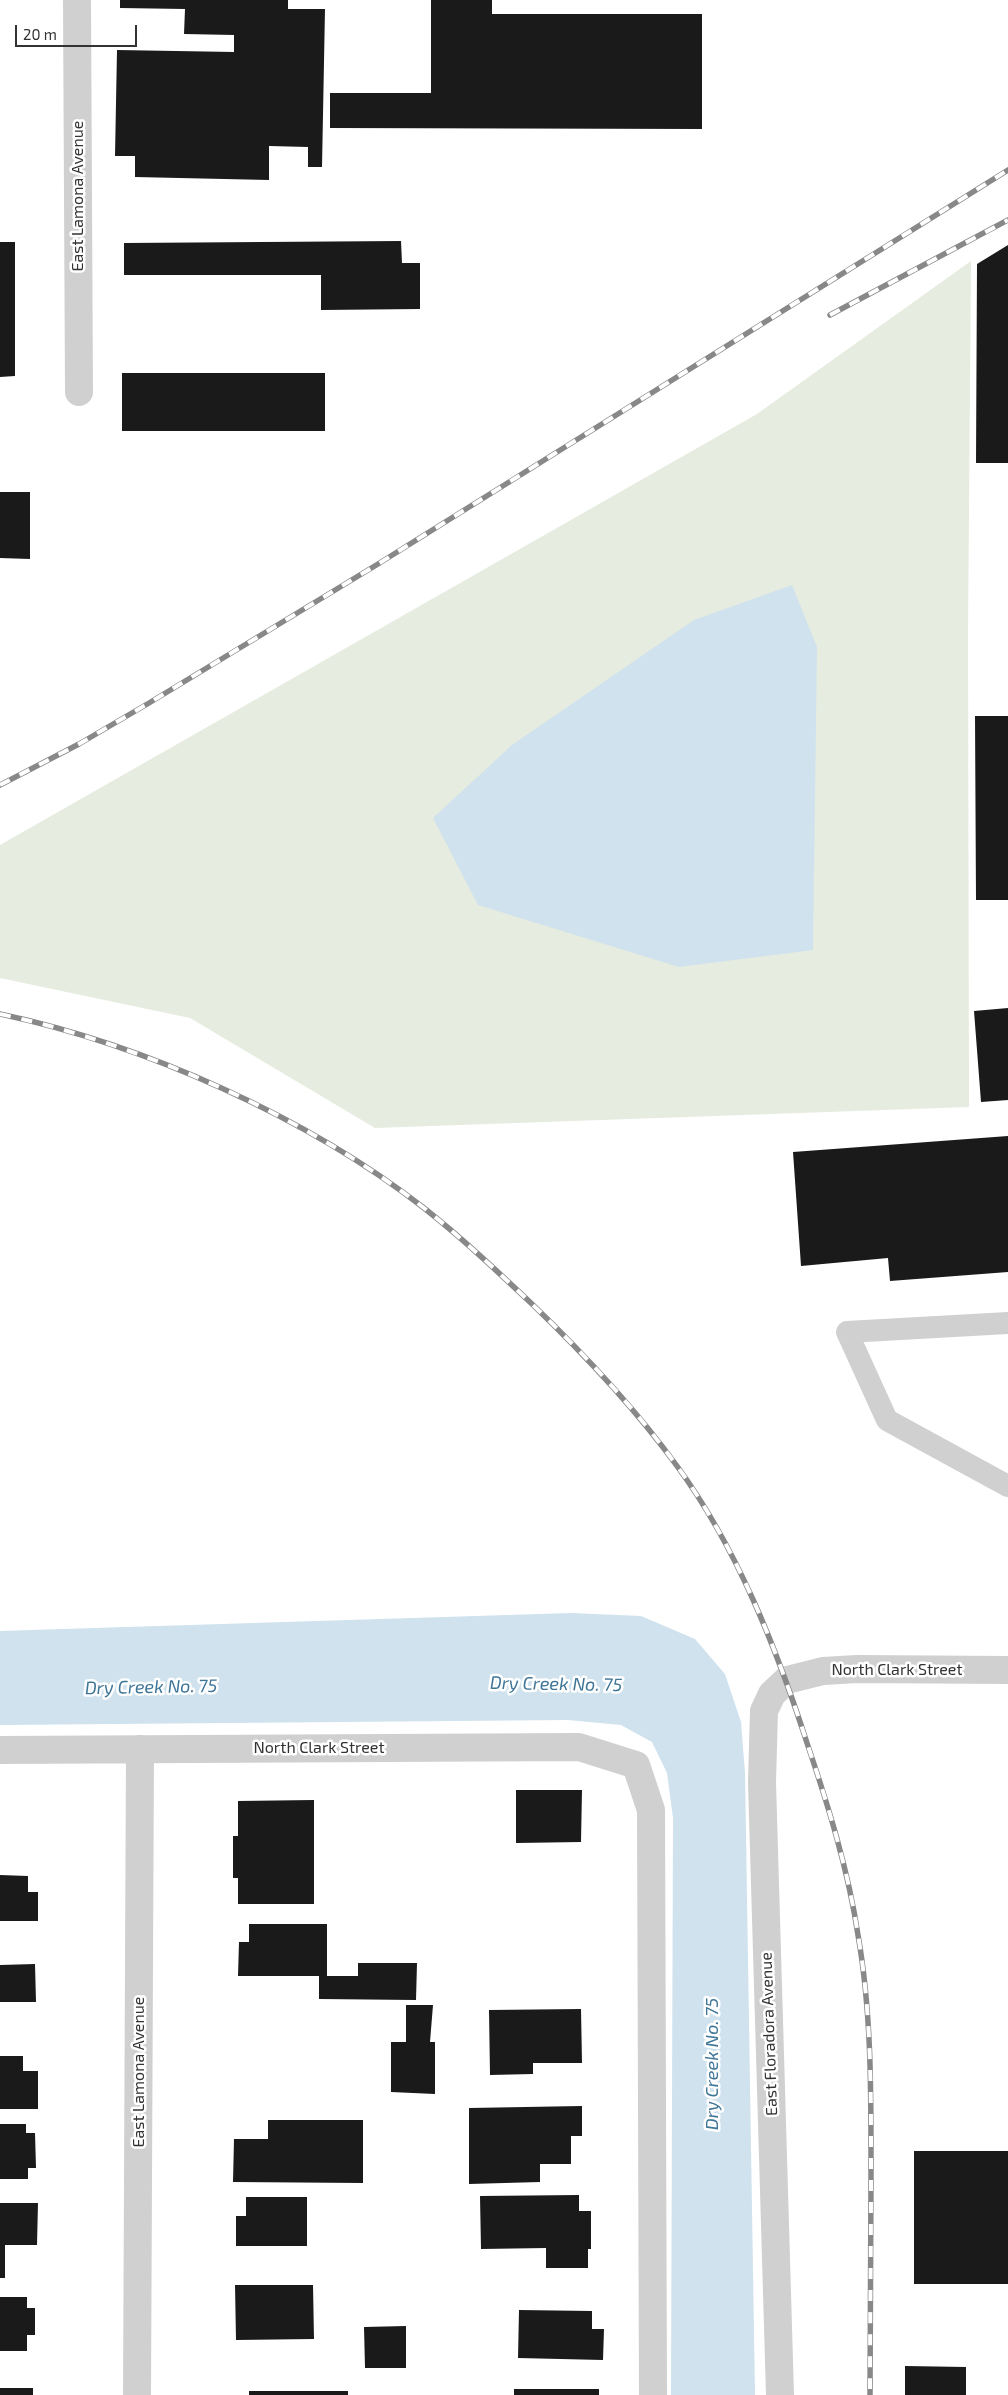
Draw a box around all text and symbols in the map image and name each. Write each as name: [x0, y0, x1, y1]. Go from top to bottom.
scale bar: [18, 15, 140, 47]
text: 20 m: [23, 25, 57, 43]
street label: East Lamona Avenue: [68, 121, 88, 271]
street label: North Clark Street: [832, 1660, 962, 1680]
water label: Dry Creek No. 75: [490, 1672, 622, 1696]
water label: Dry Creek No. 75: [85, 1675, 217, 1699]
street label: North Clark Street: [254, 1738, 384, 1758]
street label: East Floradora Avenue: [757, 1952, 781, 2116]
street label: East Lamona Avenue: [129, 1997, 149, 2147]
water label: Dry Creek No. 75: [701, 1998, 723, 2130]

